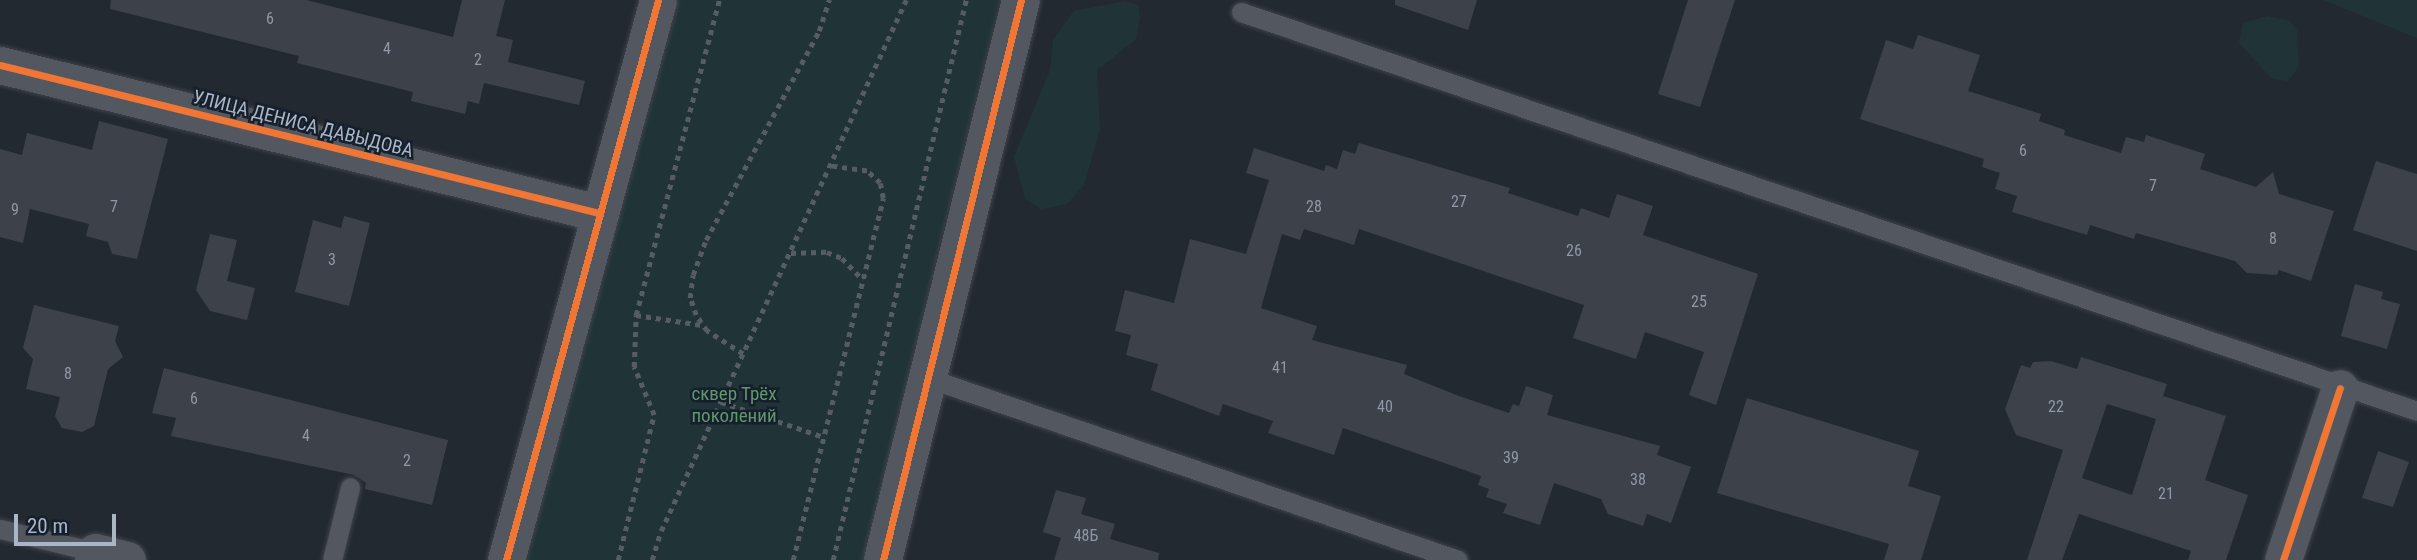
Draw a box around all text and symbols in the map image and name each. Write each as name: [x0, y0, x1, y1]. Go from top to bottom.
house number: 6: [266, 9, 274, 29]
house number: 4: [383, 39, 391, 59]
house number: 2: [474, 50, 482, 70]
street label: УЛИЦА ДЕНИСА ДАВЫДОВА: [190, 86, 416, 162]
house number: 6: [2019, 141, 2027, 161]
house number: 7: [2149, 176, 2157, 196]
house number: 27: [1451, 192, 1467, 212]
house number: 7: [110, 197, 118, 217]
house number: 28: [1306, 197, 1322, 217]
house number: 9: [11, 200, 19, 220]
house number: 8: [2269, 229, 2277, 249]
house number: 26: [1566, 241, 1582, 261]
house number: 3: [328, 250, 336, 270]
house number: 25: [1691, 292, 1707, 312]
house number: 41: [1272, 358, 1288, 378]
house number: 8: [64, 364, 72, 384]
park label: сквер Трёх поколений: [691, 383, 777, 427]
house number: 6: [190, 389, 198, 409]
house number: 40: [1377, 397, 1393, 417]
house number: 22: [2048, 397, 2064, 417]
house number: 4: [302, 426, 310, 446]
house number: 39: [1503, 448, 1519, 468]
house number: 2: [403, 451, 411, 471]
house number: 38: [1630, 470, 1646, 490]
house number: 21: [2158, 484, 2174, 504]
scale bar: [18, 500, 119, 544]
text: 20 m: [27, 514, 68, 538]
house number: 48Б: [1074, 526, 1098, 546]

